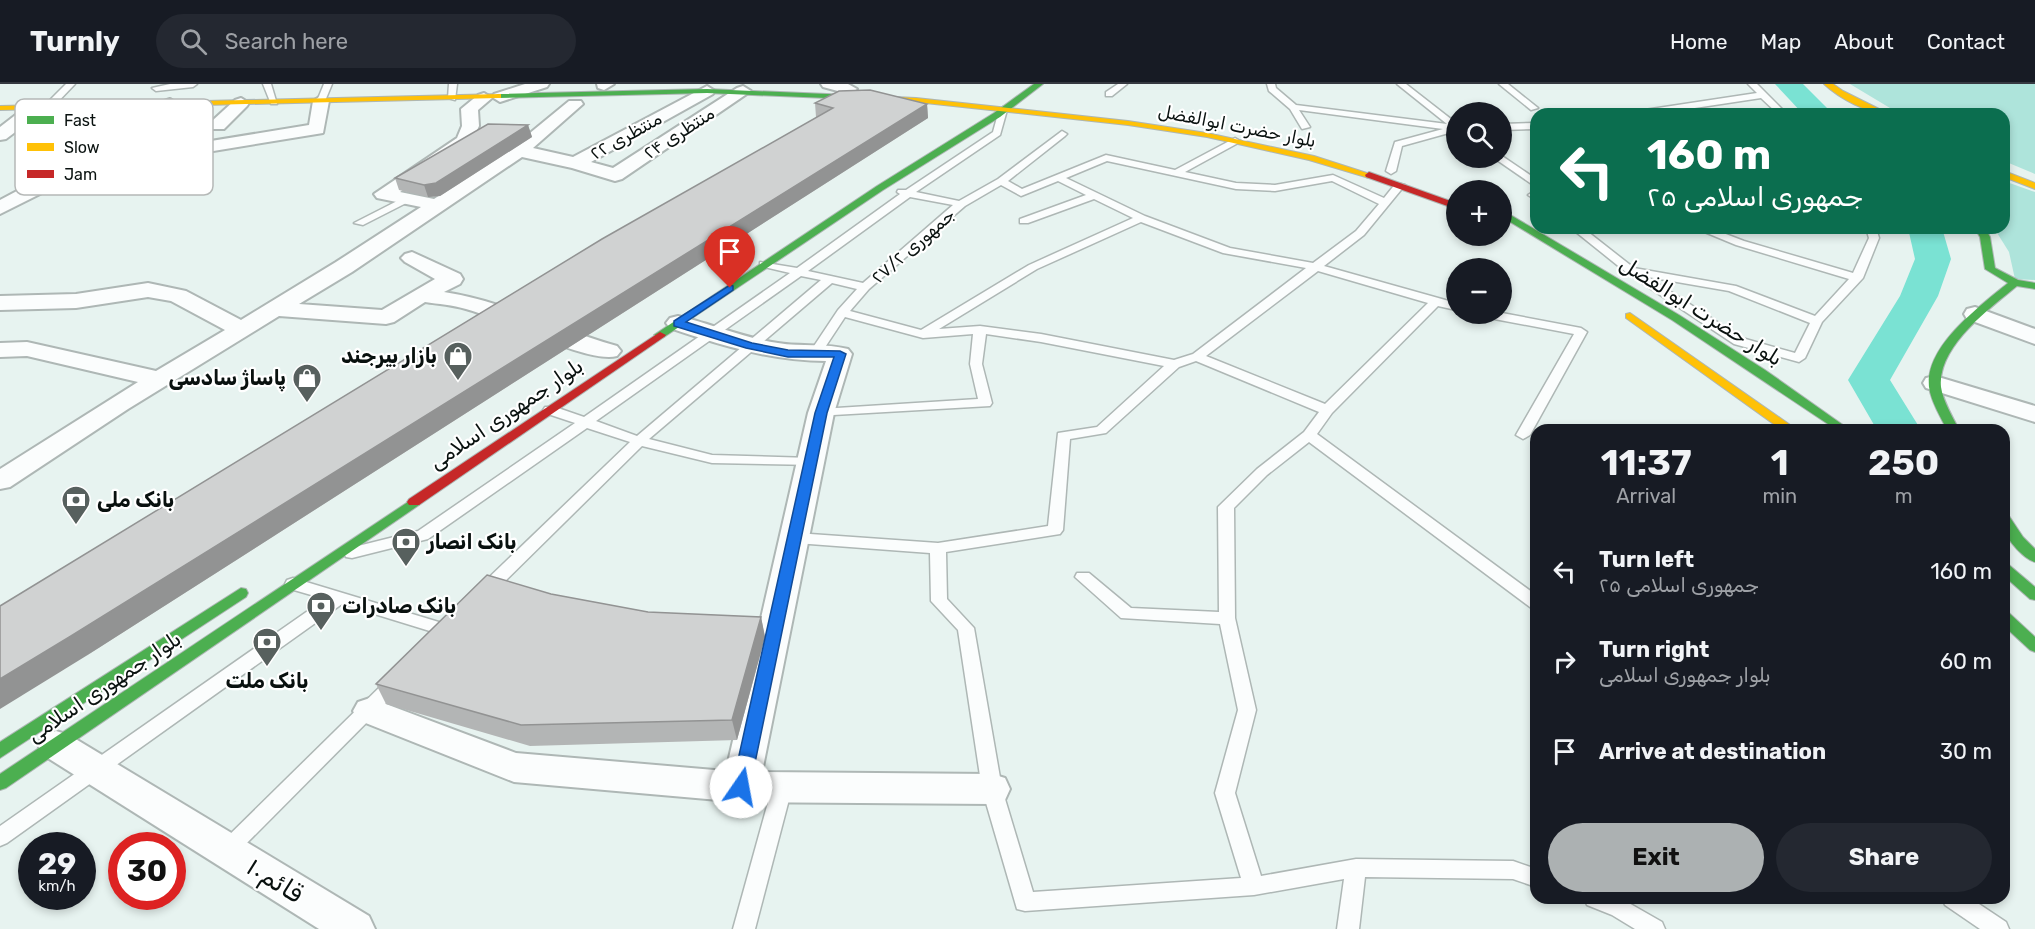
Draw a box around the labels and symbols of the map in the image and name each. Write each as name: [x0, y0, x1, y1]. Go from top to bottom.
legend: [15, 99, 213, 195]
street label: بلوار حضرت ابوالفضل: [1156, 100, 1318, 152]
street label: منتظری ۲۴: [639, 102, 719, 164]
street label: منتظری ۲۲: [586, 107, 666, 165]
text: Fast: [64, 111, 96, 130]
text: Slow: [64, 138, 100, 157]
text: Jam: [64, 165, 97, 184]
street label: جمهوری ۲۷/۲: [867, 204, 959, 288]
pin: [704, 226, 755, 288]
street label: بلوار حضرت ابوالفضل: [1615, 250, 1787, 371]
shop icon: بازار بیرجند: [442, 340, 474, 382]
place label: بازار بیرجند: [341, 343, 437, 369]
street label: بلوار جمهوری اسلامی: [424, 353, 587, 474]
shop icon: پاساژ سادسی: [291, 362, 323, 404]
place label: پاساژ سادسی: [168, 365, 286, 392]
bank icon: بانک ملی: [60, 484, 92, 526]
place label: بانک ملی: [97, 487, 174, 512]
bank icon: بانک انصار: [390, 526, 422, 568]
place label: بانک انصار: [425, 529, 516, 554]
bank icon: بانک صادرات: [305, 590, 337, 632]
place label: بانک صادرات: [342, 593, 456, 618]
street label: بلوار جمهوری اسلامی: [22, 626, 185, 747]
bank icon: بانک ملت: [251, 626, 283, 668]
place label: بانک ملت: [226, 668, 308, 693]
position arrow: [709, 755, 773, 819]
speed limit sign: 30: [108, 832, 186, 910]
street label: قائم۱۰: [240, 851, 309, 911]

